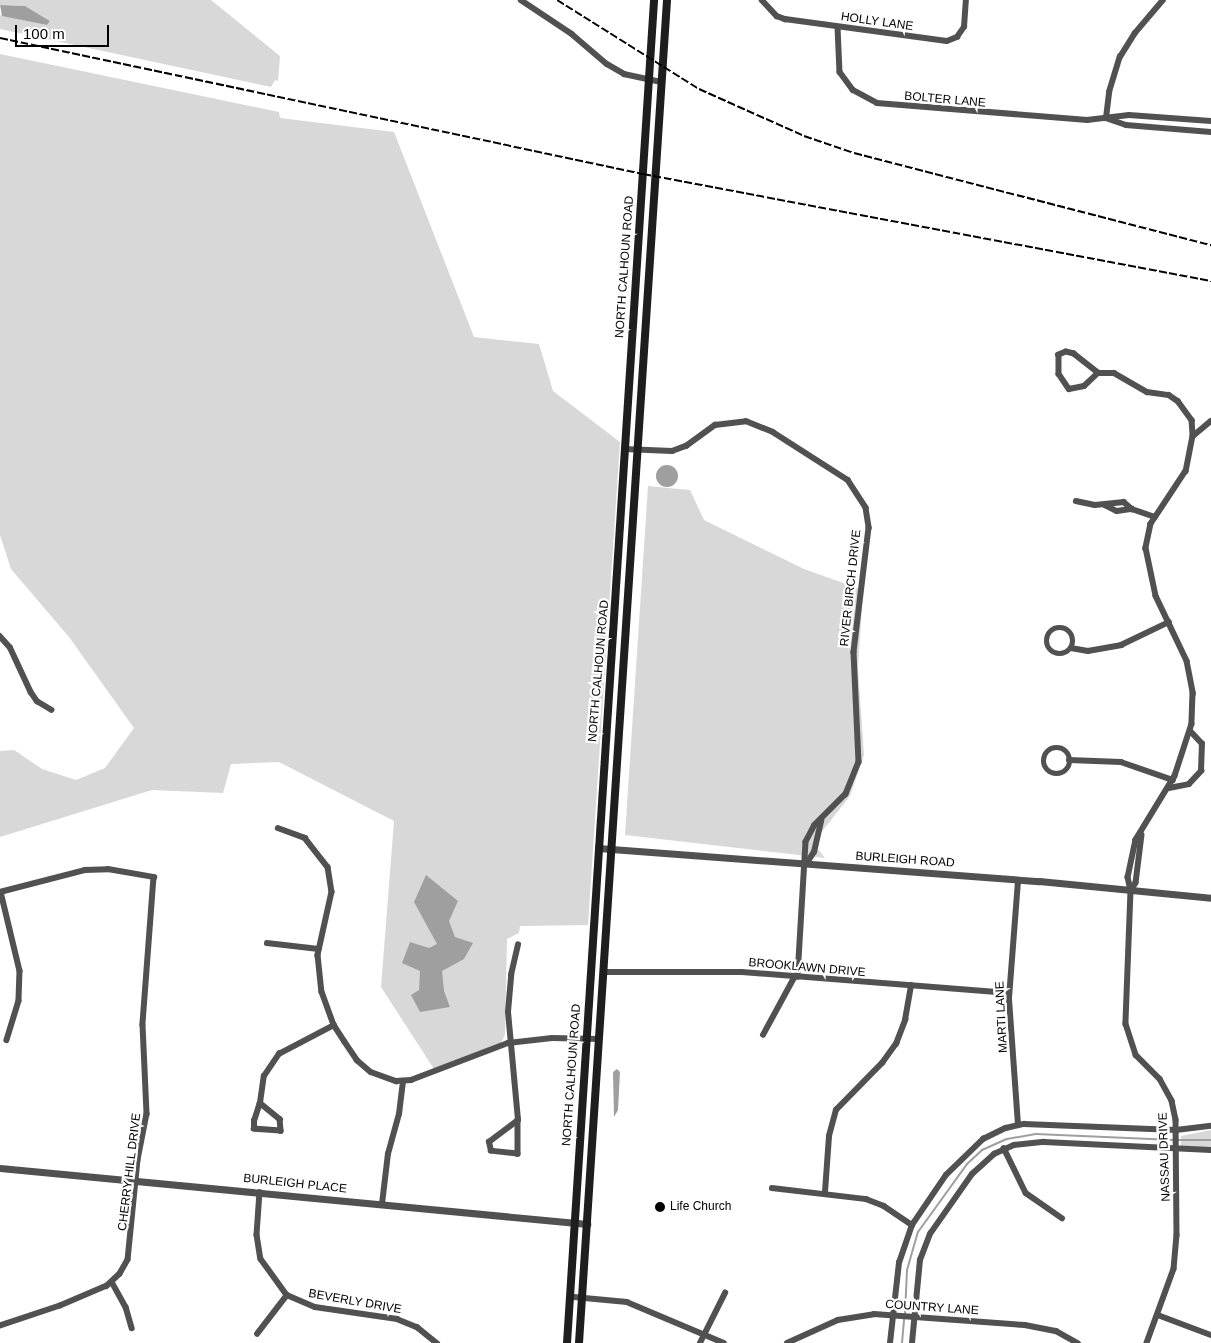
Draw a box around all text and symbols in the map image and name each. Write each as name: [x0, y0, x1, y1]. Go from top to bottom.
street label: HOLLY LANE: [840, 10, 914, 34]
scale bar: [18, 15, 111, 47]
text: 100 m: [23, 25, 65, 42]
street label: BOLTER LANE: [904, 89, 986, 111]
street label: NORTH CALHOUN ROAD: [613, 195, 637, 339]
street label: RIVER BIRCH DRIVE: [838, 529, 864, 647]
street label: NORTH CALHOUN ROAD: [586, 599, 612, 743]
street label: BURLEIGH ROAD: [855, 849, 955, 871]
street label: BROOKLAWN DRIVE: [748, 956, 866, 980]
street label: MARTI LANE: [993, 981, 1011, 1053]
street label: NORTH CALHOUN ROAD: [560, 1003, 584, 1147]
street label: CHERRY HILL DRIVE: [116, 1112, 144, 1232]
street label: NASSAU DRIVE: [1156, 1112, 1174, 1202]
street label: BURLEIGH PLACE: [243, 1171, 347, 1197]
place label: Life Church: [670, 1200, 731, 1214]
marker: Life Church: [654, 1201, 666, 1213]
street label: BEVERLY DRIVE: [307, 1287, 403, 1317]
street label: COUNTRY LANE: [885, 1298, 979, 1318]

